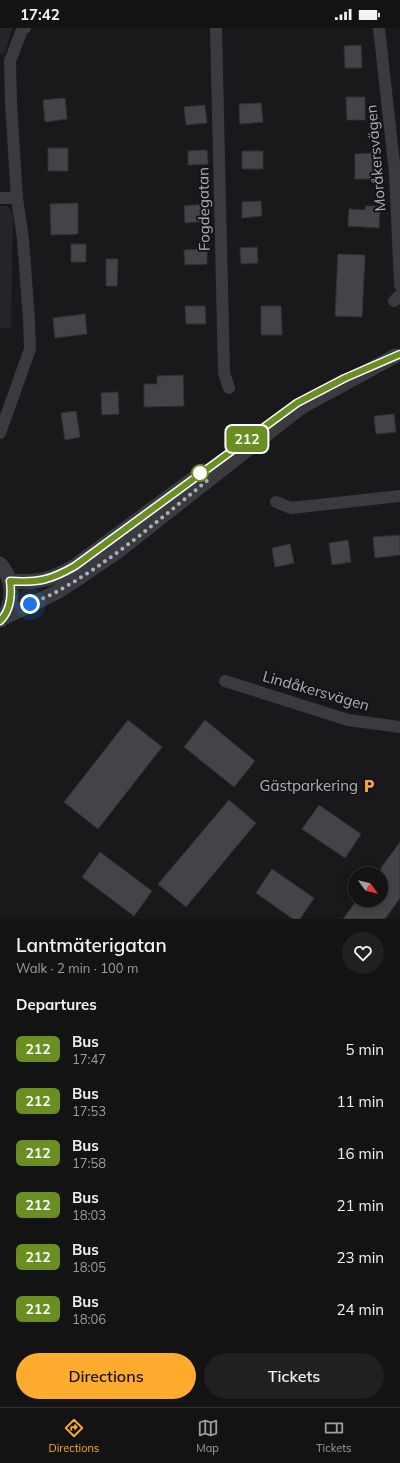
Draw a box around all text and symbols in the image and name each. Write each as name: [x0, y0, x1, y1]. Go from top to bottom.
text: 17:42: [20, 5, 60, 24]
street label: Moråkersvägen: [361, 104, 390, 212]
street label: Fogdegatan: [193, 167, 214, 251]
line badge: 212: [224, 426, 270, 452]
text: 212: [234, 430, 260, 448]
unlabelled marker: [191, 464, 209, 482]
your location: [20, 594, 40, 614]
street label: Lindåkersvägen: [261, 666, 372, 715]
place label: Gästparkering: [259, 776, 358, 795]
parking icon: Gästparkering: [361, 778, 377, 794]
north arrow: [348, 867, 388, 907]
map controls: [348, 867, 388, 907]
button: heart: [342, 932, 384, 974]
text: Lantmäterigatan: [16, 933, 167, 957]
text: Walk · 2 min · 100 m: [16, 960, 138, 976]
text: Departures: [16, 995, 97, 1014]
text: Bus: [72, 1032, 99, 1051]
text: 212: [25, 1040, 51, 1058]
text: 5 min: [346, 1040, 384, 1059]
text: 17:47: [72, 1051, 106, 1067]
text: Bus: [72, 1084, 99, 1103]
text: 212: [25, 1092, 51, 1110]
text: 11 min: [337, 1092, 384, 1111]
text: 17:53: [72, 1103, 106, 1119]
text: Bus: [72, 1136, 99, 1155]
text: 212: [25, 1144, 51, 1162]
text: 16 min: [337, 1144, 384, 1163]
text: 17:58: [72, 1155, 106, 1171]
text: Bus: [72, 1188, 99, 1207]
text: 212: [25, 1196, 51, 1214]
text: 21 min: [337, 1196, 384, 1215]
text: 18:03: [72, 1207, 106, 1223]
text: Bus: [72, 1240, 99, 1259]
text: 212: [25, 1248, 51, 1266]
text: 23 min: [337, 1248, 384, 1267]
text: 18:05: [72, 1259, 106, 1275]
text: Bus: [72, 1292, 99, 1311]
text: 212: [25, 1300, 51, 1318]
text: 24 min: [337, 1300, 384, 1319]
text: 18:06: [72, 1311, 106, 1327]
button: Directions: [16, 1353, 196, 1399]
button: Tickets: [204, 1353, 384, 1399]
tab: Directions: [48, 1417, 99, 1455]
tab: Map: [196, 1417, 219, 1455]
tab: Tickets: [316, 1417, 351, 1455]

